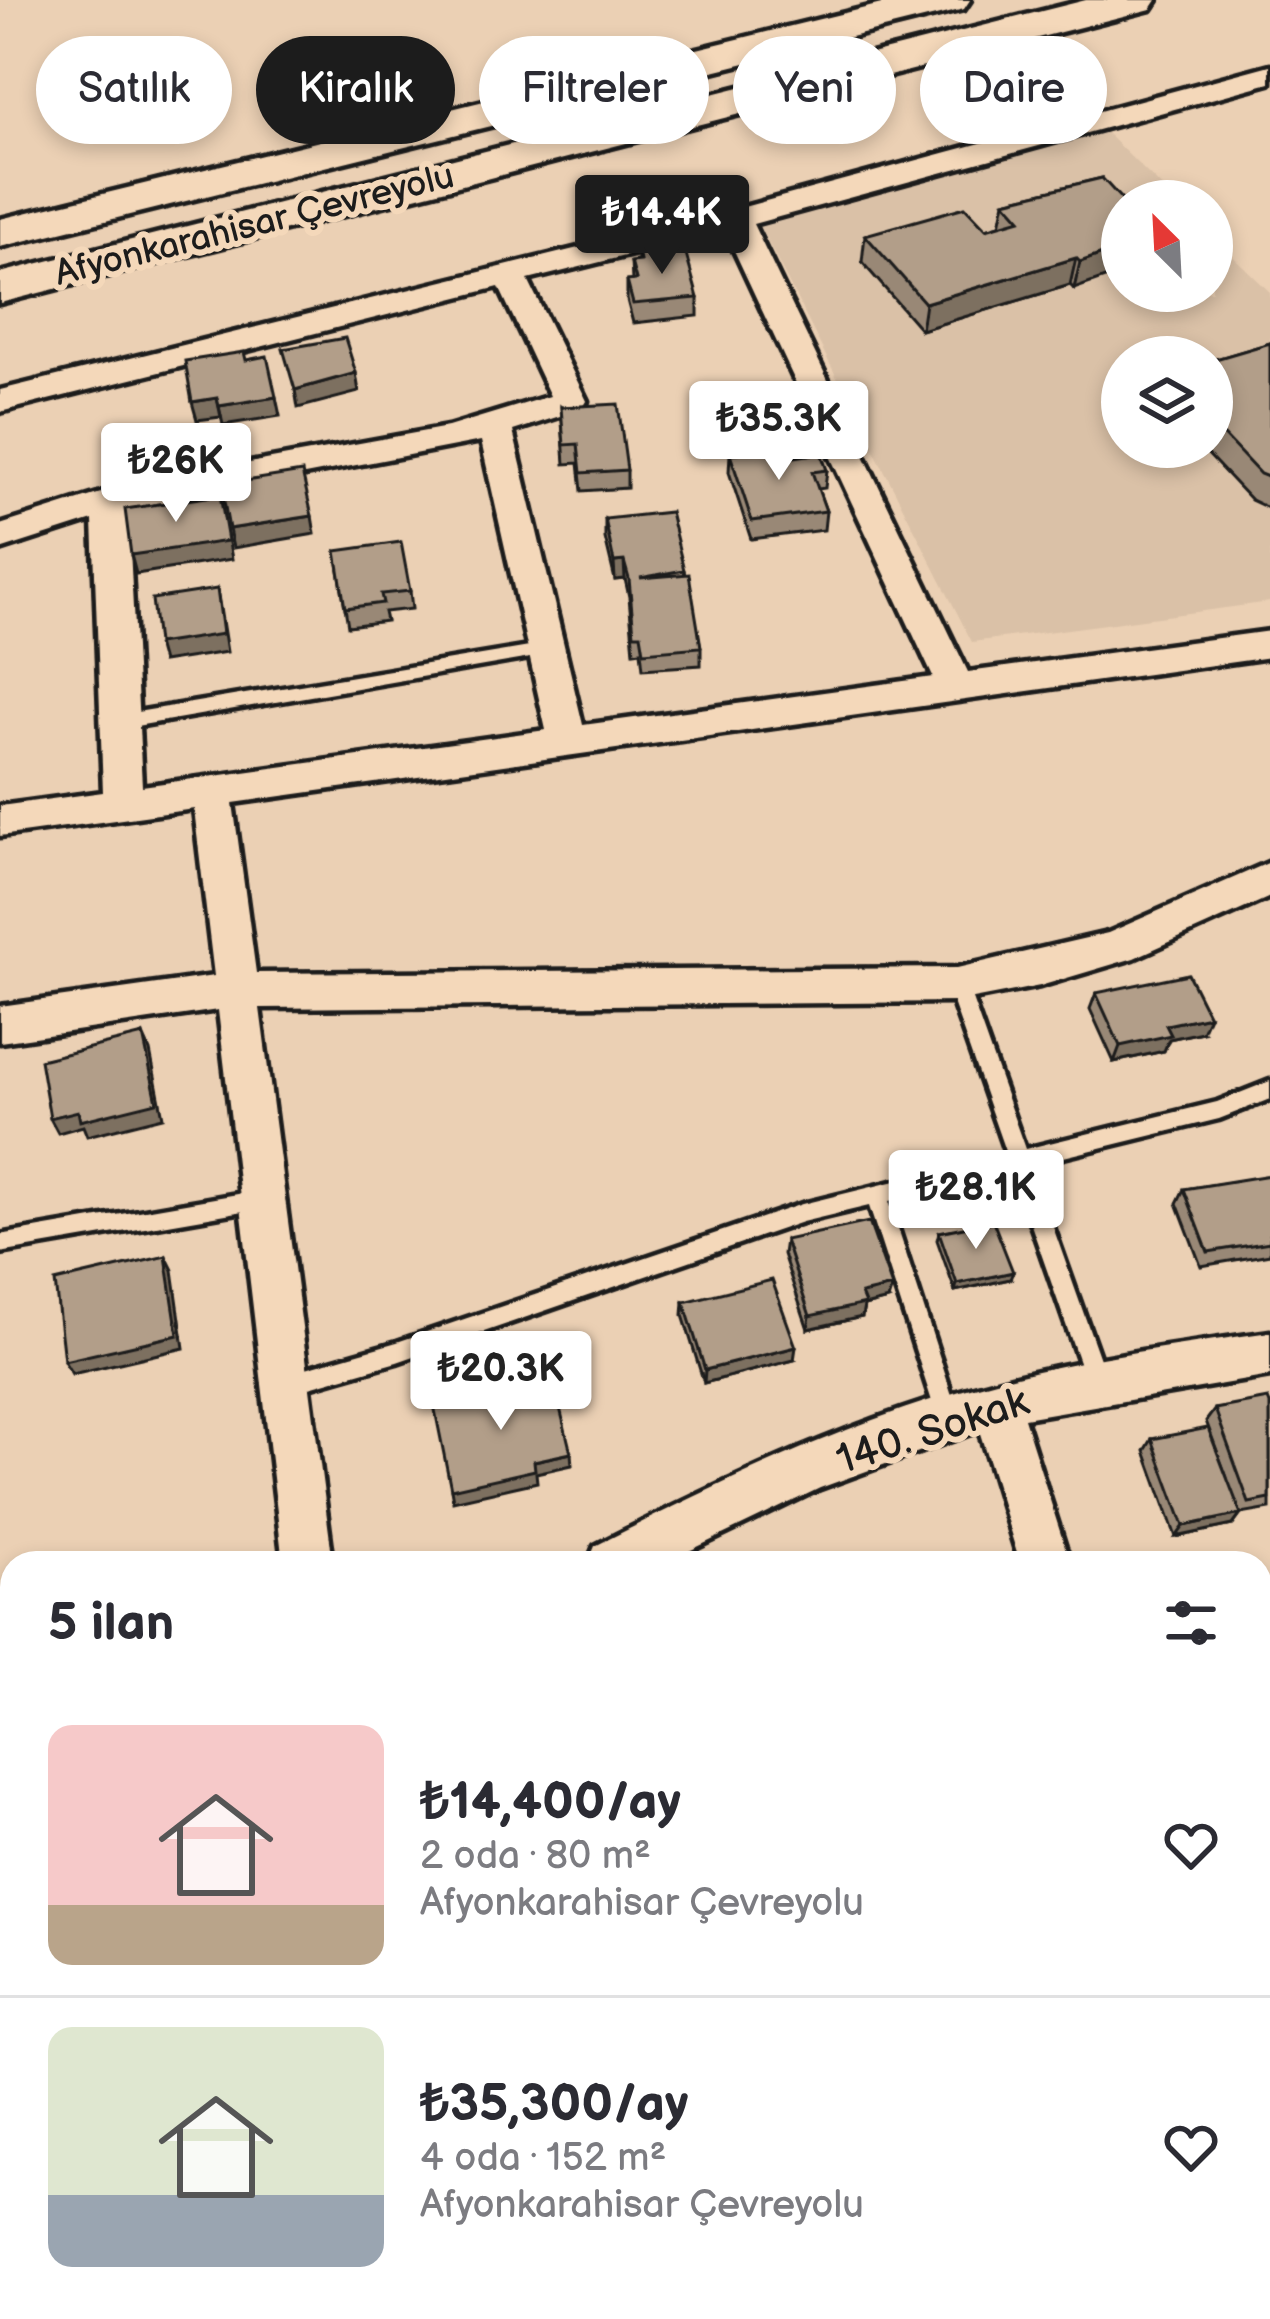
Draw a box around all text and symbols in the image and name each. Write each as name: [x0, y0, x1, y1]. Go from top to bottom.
chip: Satılık: [36, 36, 232, 144]
chip: Kiralık: [256, 36, 455, 144]
chip: Filtreler: [479, 36, 709, 144]
chip: Yeni: [733, 36, 896, 144]
chip: Daire: [920, 36, 1107, 144]
street label: Afyonkarahisar Çevreyolu: [51, 155, 459, 296]
pin: ₺14.4K: [564, 175, 760, 277]
north arrow: [1101, 180, 1233, 312]
map controls: [1101, 180, 1233, 468]
text: ₺14.4K: [602, 190, 722, 237]
button: layers: [1101, 336, 1233, 468]
pin: ₺35.3K: [681, 381, 877, 483]
text: ₺35.3K: [716, 396, 842, 443]
pin: ₺26K: [105, 423, 247, 525]
text: ₺26K: [128, 438, 224, 485]
pin: ₺28.1K: [878, 1150, 1074, 1252]
text: ₺28.1K: [916, 1165, 1036, 1212]
pin: ₺20.3K: [403, 1331, 599, 1433]
text: ₺20.3K: [437, 1346, 565, 1393]
street label: 140. Sokak: [830, 1376, 1036, 1486]
icon: filters: [1158, 1590, 1224, 1656]
text: 5 ilan: [48, 1593, 174, 1654]
text: ₺14,400/ay: [420, 1772, 681, 1833]
icon: home: [144, 1773, 288, 1917]
icon: heart: [1158, 1812, 1224, 1878]
text: 2 oda · 80 m²: [420, 1833, 651, 1880]
text: Afyonkarahisar Çevreyolu: [420, 1880, 864, 1927]
text: ₺35,300/ay: [420, 2074, 688, 2135]
icon: home: [144, 2075, 288, 2219]
icon: heart: [1158, 2114, 1224, 2180]
text: 4 oda · 152 m²: [420, 2135, 666, 2182]
text: Afyonkarahisar Çevreyolu: [420, 2182, 864, 2229]

